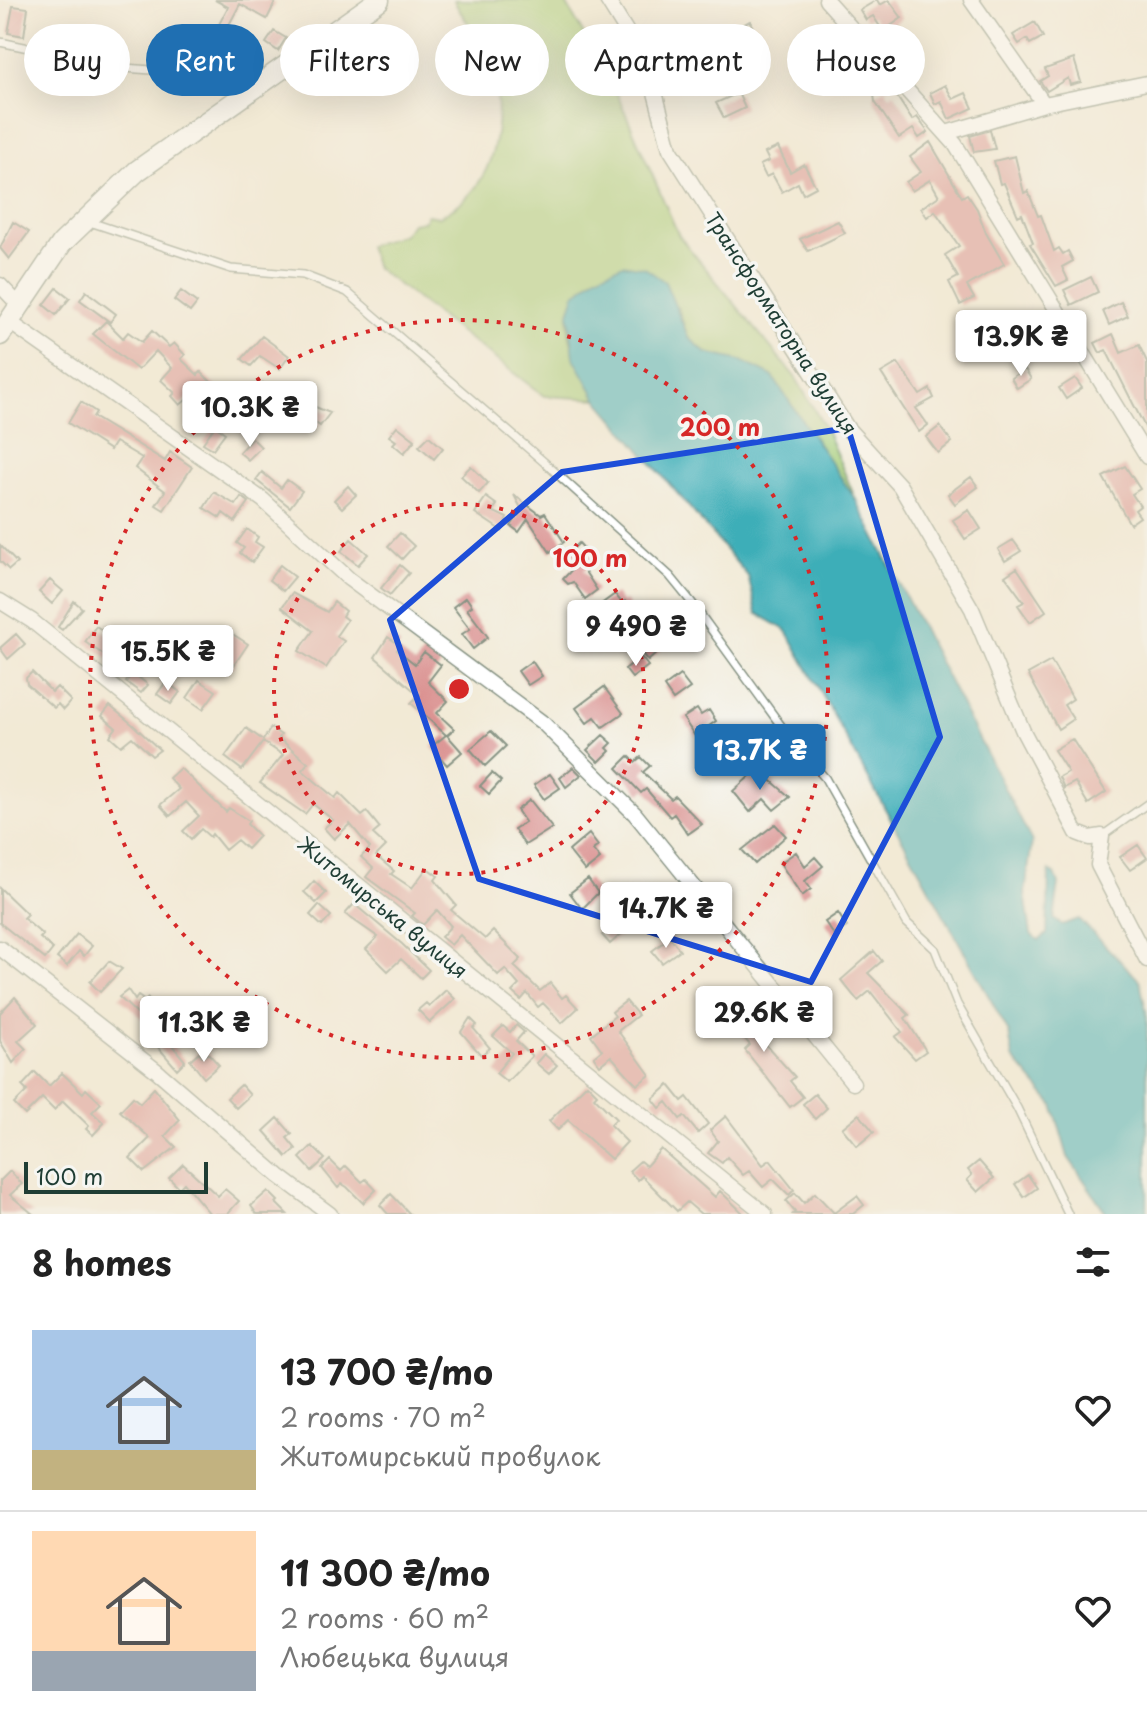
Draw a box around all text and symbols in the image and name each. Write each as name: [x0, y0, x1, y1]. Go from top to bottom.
chip: Buy: [24, 24, 130, 96]
chip: Rent: [146, 24, 264, 96]
chip: Filters: [280, 24, 419, 96]
chip: New: [435, 24, 549, 96]
chip: Apartment: [565, 24, 771, 96]
chip: House: [787, 24, 925, 96]
street label: Трансформаторна вулиця: [699, 206, 865, 440]
pin: 13.9K ₴: [947, 310, 1095, 378]
text: 13.9K ₴: [974, 316, 1068, 355]
pin: 10.3K ₴: [176, 381, 324, 449]
text: 10.3K ₴: [200, 387, 300, 426]
text: 200 m: [680, 408, 760, 444]
text: 100 m: [553, 539, 627, 575]
pin: 9 490 ₴: [562, 600, 710, 668]
text: 9 490 ₴: [585, 606, 687, 645]
pin: 15.5K ₴: [94, 625, 242, 693]
text: 15.5K ₴: [120, 631, 216, 670]
centre of rings: [445, 675, 473, 703]
pin: 13.7K ₴: [686, 724, 834, 792]
text: 13.7K ₴: [713, 730, 807, 769]
street label: Житомирська вулиця: [292, 829, 474, 985]
pin: 14.7K ₴: [592, 882, 740, 950]
text: 14.7K ₴: [618, 888, 714, 927]
pin: 29.6K ₴: [690, 986, 838, 1054]
text: 29.6K ₴: [714, 992, 814, 1031]
pin: 11.3K ₴: [130, 996, 278, 1064]
text: 11.3K ₴: [158, 1002, 250, 1041]
scale bar: [24, 1158, 208, 1194]
text: 100 m: [36, 1159, 103, 1192]
text: 8 homes: [32, 1236, 172, 1288]
icon: filters: [1071, 1240, 1115, 1284]
text: 13 700 ₴/mo: [280, 1345, 493, 1397]
icon: home: [96, 1362, 192, 1458]
icon: heart: [1071, 1388, 1115, 1432]
text: 2 rooms · 70 m²: [280, 1397, 486, 1436]
text: Житомирський провулок: [280, 1436, 600, 1475]
text: 11 300 ₴/mo: [280, 1546, 490, 1598]
icon: home: [96, 1563, 192, 1659]
icon: heart: [1071, 1589, 1115, 1633]
text: 2 rooms · 60 m²: [280, 1598, 489, 1637]
text: Любецька вулиця: [280, 1637, 509, 1676]

